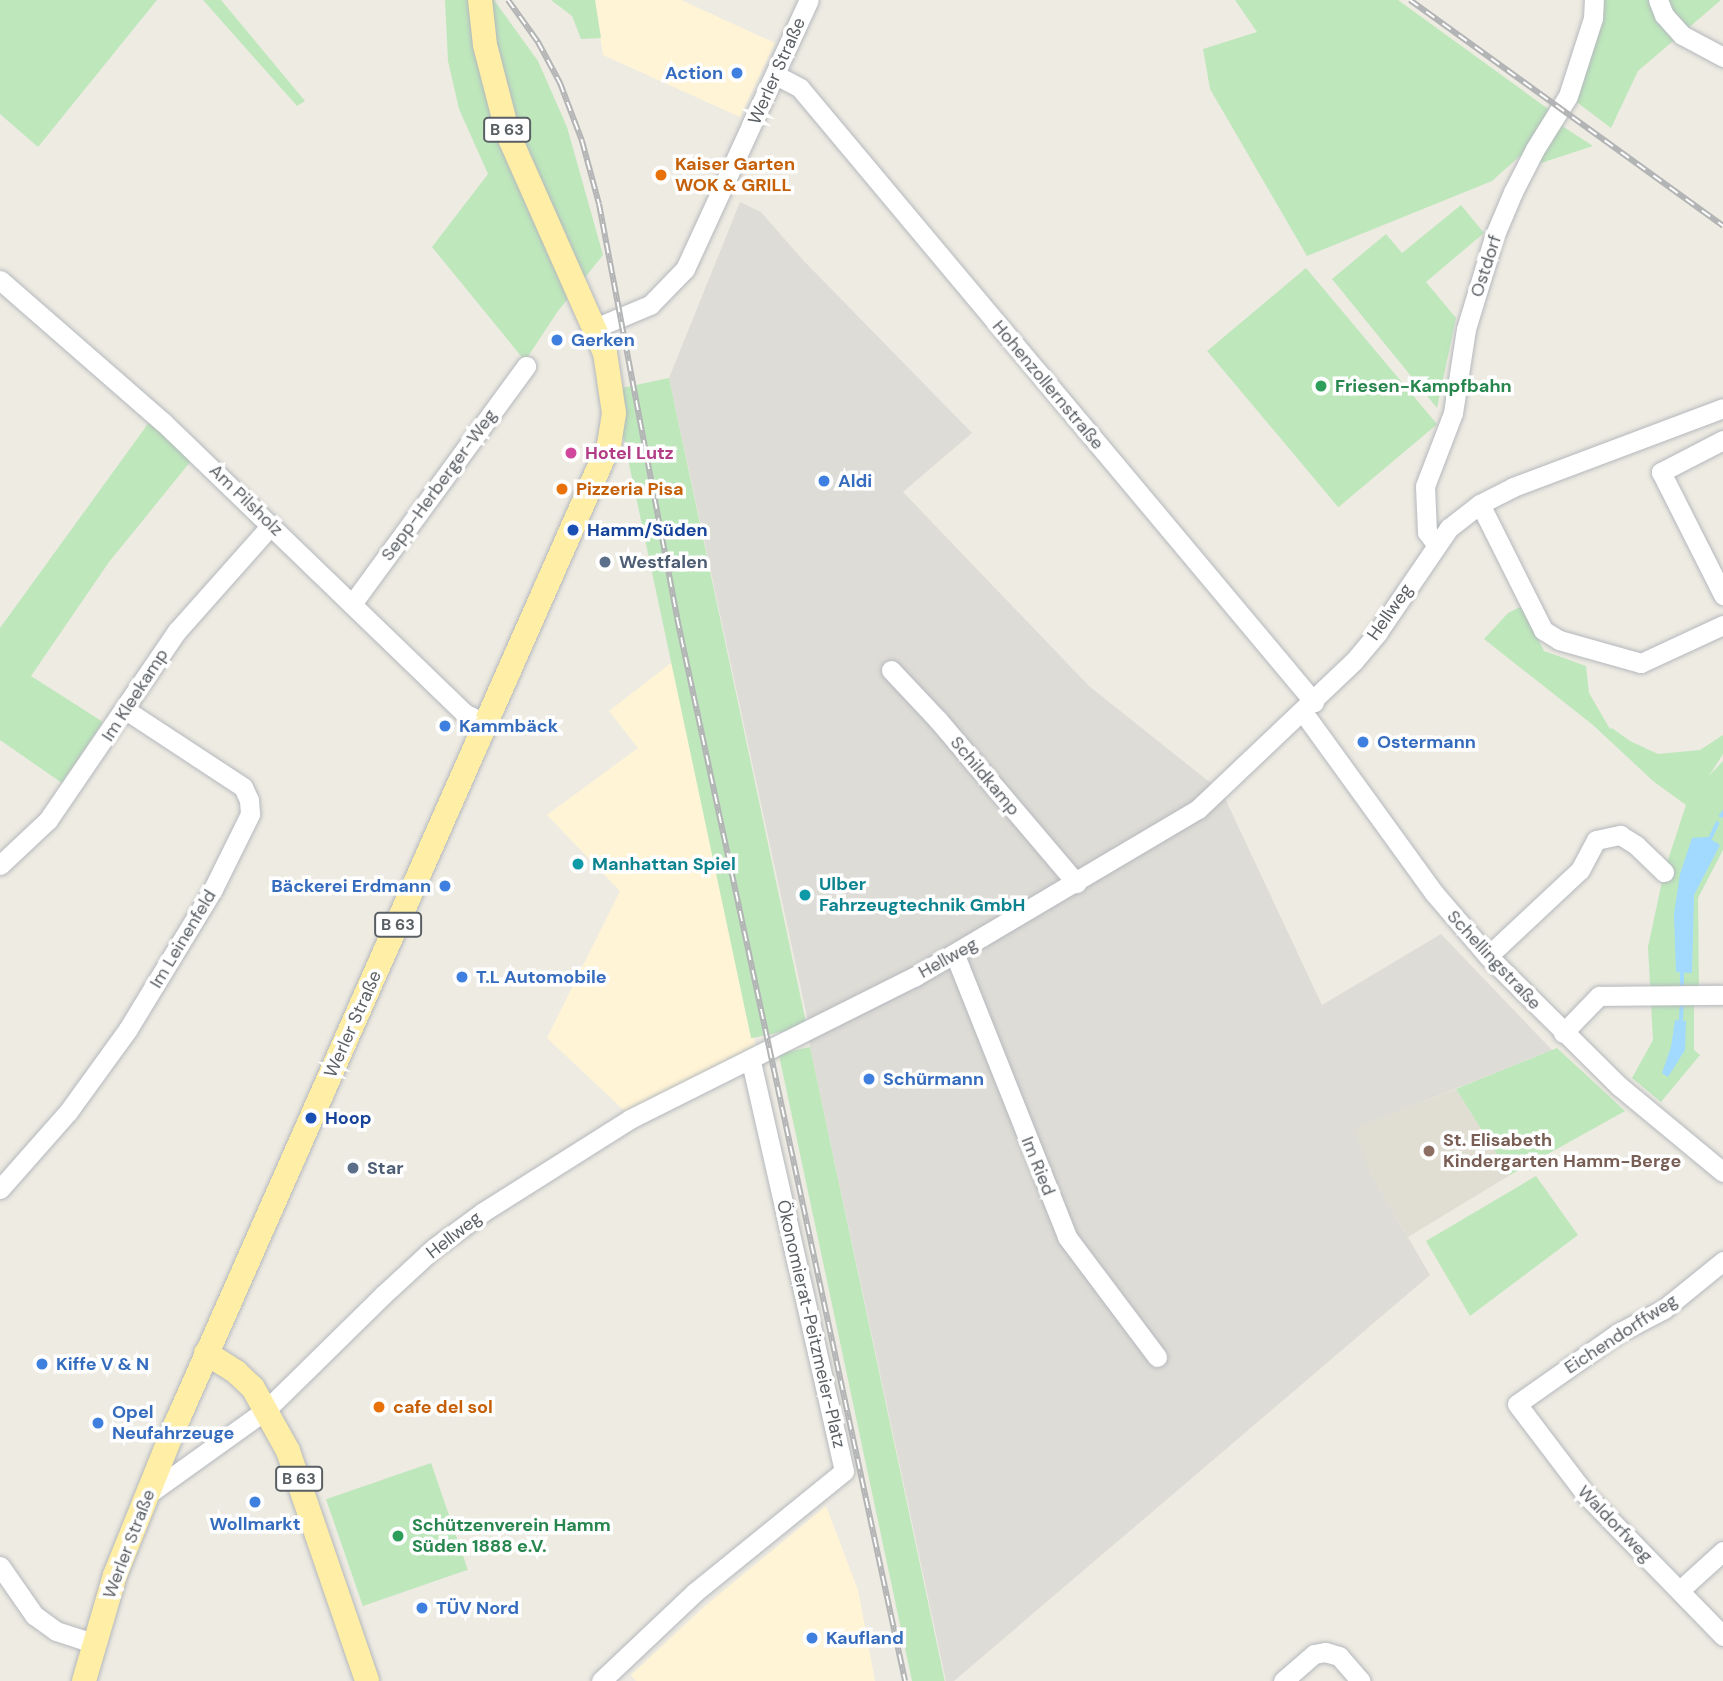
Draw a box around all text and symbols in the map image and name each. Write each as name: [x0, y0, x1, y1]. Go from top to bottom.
street label: Werler Straße: [744, 14, 810, 128]
place label: Action: [665, 62, 723, 84]
marker: Action: [729, 65, 745, 81]
road number: B 63: [482, 118, 532, 142]
place label: Kaiser Garten WOK & GRILL: [675, 154, 795, 196]
marker: Kaiser Garten WOK & GRILL: [653, 167, 669, 183]
street label: Ostdorf: [1466, 232, 1506, 300]
street label: Hohenzollernstraße: [988, 316, 1108, 454]
place label: Gerken: [571, 329, 635, 351]
marker: Gerken: [549, 332, 565, 348]
place label: Friesen-Kampfbahn: [1335, 375, 1512, 397]
marker: Friesen-Kampfbahn: [1313, 378, 1329, 394]
street label: Sepp-Herberger-Weg: [377, 405, 501, 565]
place label: Hotel Lutz: [585, 442, 674, 464]
marker: Hotel Lutz: [563, 445, 579, 461]
street label: Am Pilsholz: [205, 460, 287, 540]
place label: Aldi: [838, 470, 872, 492]
marker: Aldi: [816, 473, 832, 489]
place label: Pizzeria Pisa: [576, 478, 684, 500]
marker: Pizzeria Pisa: [554, 481, 570, 497]
place label: Hamm/Süden: [587, 519, 708, 541]
marker: Hamm/Süden: [565, 522, 581, 538]
place label: Westfalen: [619, 551, 708, 573]
marker: Westfalen: [597, 554, 613, 570]
street label: Hellweg: [1363, 580, 1417, 644]
street label: Im Kleekamp: [97, 645, 173, 745]
place label: Kammbäck: [459, 715, 558, 737]
marker: Kammbäck: [437, 718, 453, 734]
place label: Ostermann: [1377, 731, 1476, 753]
street label: Schildkamp: [946, 732, 1024, 820]
marker: Ostermann: [1355, 734, 1371, 750]
place label: Manhattan Spiel: [592, 853, 736, 875]
marker: Manhattan Spiel: [570, 856, 586, 872]
place label: Ulber Fahrzeugtechnik GmbH: [819, 874, 1025, 917]
place label: Bäckerei Erdmann: [271, 875, 431, 897]
marker: Bäckerei Erdmann: [437, 878, 453, 894]
street label: Im Leinenfeld: [145, 886, 221, 992]
marker: Ulber Fahrzeugtechnik GmbH: [797, 887, 813, 903]
street label: Schellingstraße: [1442, 906, 1546, 1014]
road number: B 63: [374, 912, 422, 937]
street label: Hellweg: [915, 933, 981, 983]
place label: T.L Automobile: [476, 966, 607, 988]
street label: Werler Straße: [320, 967, 386, 1081]
marker: T.L Automobile: [454, 969, 470, 985]
place label: Schürmann: [883, 1068, 984, 1090]
marker: Schürmann: [861, 1071, 877, 1087]
place label: Hoop: [325, 1107, 372, 1129]
marker: Hoop: [303, 1110, 319, 1126]
place label: St. Elisabeth Kindergarten Hamm-Berge: [1443, 1130, 1681, 1172]
street label: Im Ried: [1016, 1133, 1060, 1199]
marker: St. Elisabeth Kindergarten Hamm-Berge: [1421, 1143, 1437, 1159]
place label: Star: [367, 1157, 404, 1179]
marker: Star: [345, 1160, 361, 1176]
street label: Ökonomierat-Peitzmeier-Platz: [772, 1198, 850, 1450]
street label: Hellweg: [422, 1207, 486, 1263]
street label: Eichendorffweg: [1561, 1289, 1681, 1379]
place label: Kiffe V & N: [56, 1353, 149, 1375]
marker: Kiffe V & N: [34, 1356, 50, 1372]
place label: cafe del sol: [393, 1396, 493, 1418]
marker: cafe del sol: [371, 1399, 387, 1415]
place label: Opel Neufahrzeuge: [112, 1402, 234, 1444]
marker: Opel Neufahrzeuge: [90, 1415, 106, 1431]
road number: B 63: [274, 1466, 324, 1492]
street label: Waldorfweg: [1573, 1481, 1657, 1567]
street label: Werler Straße: [98, 1486, 160, 1602]
marker: Wollmarkt: [247, 1494, 263, 1510]
place label: Wollmarkt: [210, 1513, 300, 1535]
place label: Schützenverein Hamm Süden 1888 e.V.: [412, 1515, 611, 1558]
marker: Schützenverein Hamm Süden 1888 e.V.: [390, 1528, 406, 1544]
place label: TÜV Nord: [436, 1597, 519, 1619]
marker: TÜV Nord: [414, 1600, 430, 1616]
place label: Kaufland: [826, 1627, 904, 1649]
marker: Kaufland: [804, 1630, 820, 1646]

